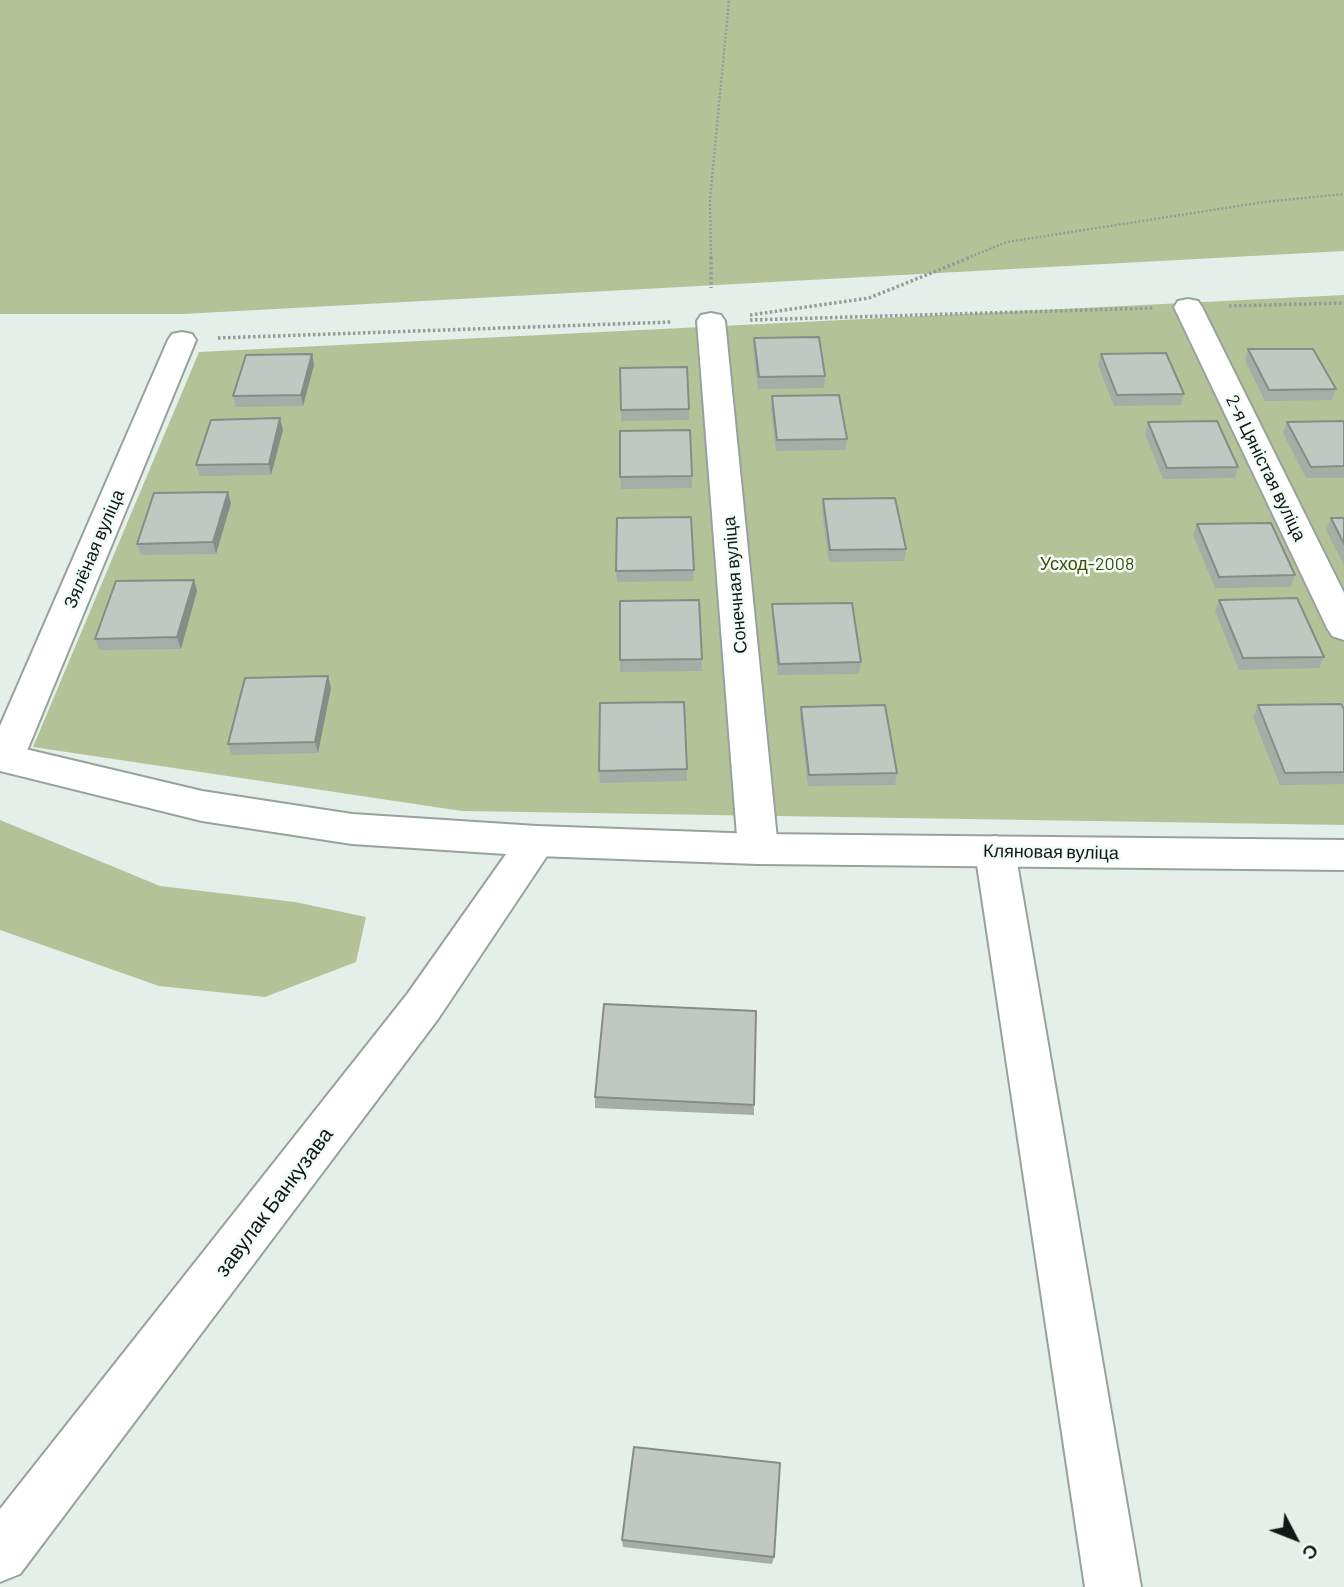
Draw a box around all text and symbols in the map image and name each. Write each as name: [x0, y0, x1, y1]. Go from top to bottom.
street label: 2-я Цяністая вуліца: [1221, 391, 1311, 545]
street label: Зялёная вуліца: [59, 486, 129, 612]
street label: Сонечная вуліца: [718, 516, 752, 654]
park label: Усход-2008: [1040, 553, 1134, 575]
street label: Кляновая вуліца: [983, 840, 1119, 864]
street label: завулак Банкузава: [210, 1122, 338, 1282]
north arrow: [1260, 1503, 1330, 1573]
text: С: [1298, 1540, 1324, 1565]

